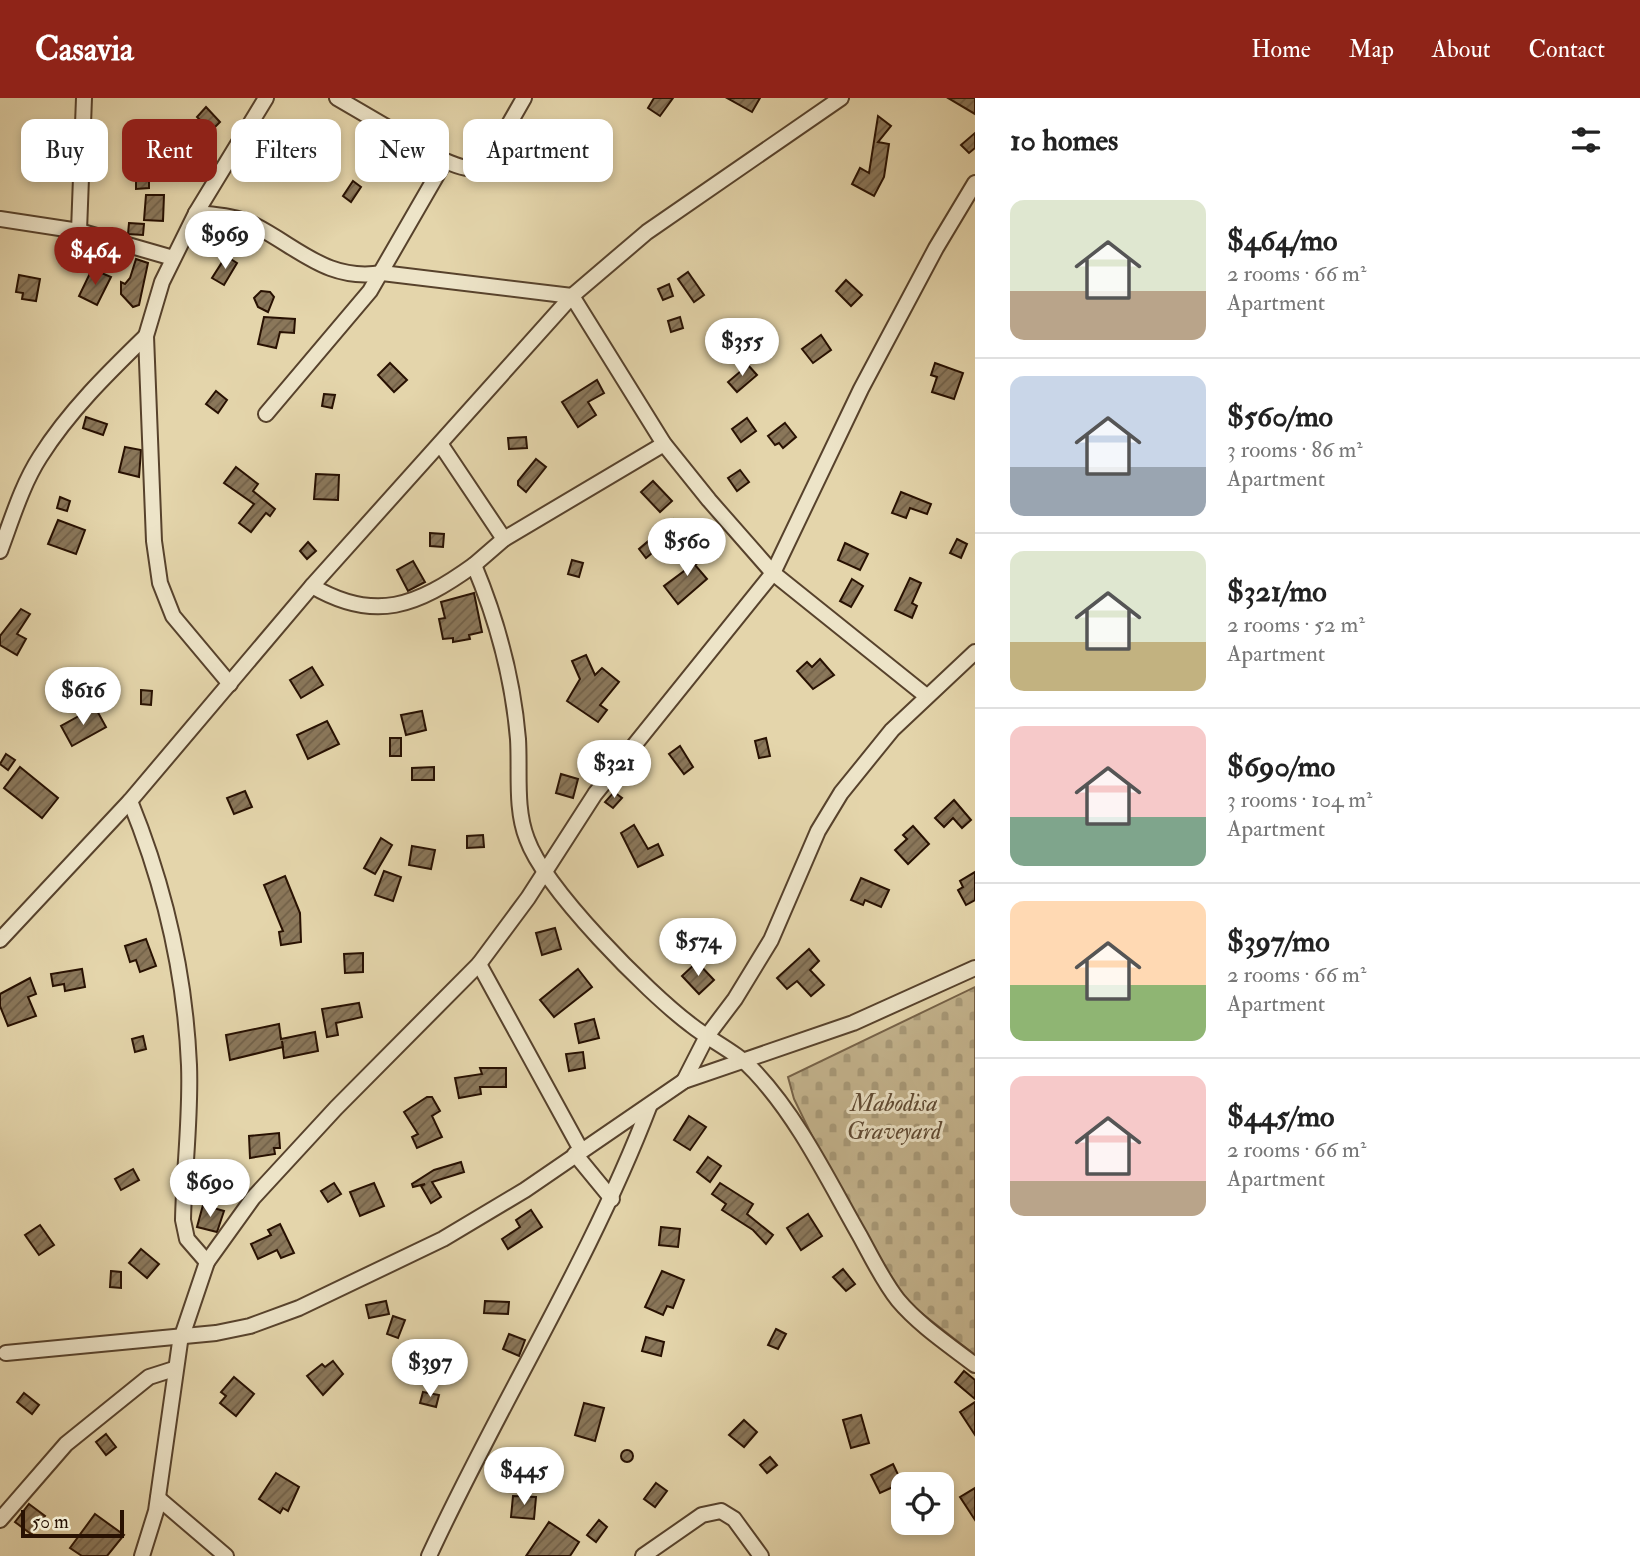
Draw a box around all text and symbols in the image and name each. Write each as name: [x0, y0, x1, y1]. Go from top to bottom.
text: Casavia: [35, 29, 134, 70]
text: Home: [1251, 34, 1311, 65]
text: Map: [1349, 34, 1394, 65]
text: About: [1432, 34, 1491, 65]
text: Contact: [1529, 34, 1605, 65]
chip: Buy: [21, 119, 108, 182]
chip: Rent: [122, 119, 217, 182]
chip: Filters: [231, 119, 341, 182]
chip: New: [355, 119, 449, 182]
chip: Apartment: [463, 119, 613, 182]
icon: filters: [1567, 121, 1605, 159]
text: 10 homes: [1010, 122, 1118, 159]
pin: $969: [184, 212, 266, 271]
text: $969: [201, 219, 249, 248]
text: $464/mo: [1227, 222, 1337, 259]
pin: $464: [54, 228, 136, 287]
icon: home: [1066, 228, 1150, 312]
text: $464: [70, 235, 120, 264]
text: 2 rooms · 66 m²: [1227, 259, 1366, 288]
text: Apartment: [1227, 288, 1325, 317]
pin: $355: [701, 318, 783, 378]
text: $355: [721, 326, 763, 355]
text: $560/mo: [1227, 398, 1333, 435]
icon: home: [1066, 404, 1150, 488]
text: 3 rooms · 86 m²: [1227, 435, 1363, 464]
text: Apartment: [1227, 464, 1325, 493]
pin: $560: [646, 518, 728, 578]
text: $560: [664, 526, 710, 555]
text: $321/mo: [1227, 573, 1327, 610]
icon: home: [1066, 579, 1150, 663]
text: 2 rooms · 52 m²: [1227, 610, 1365, 639]
text: Apartment: [1227, 639, 1325, 668]
pin: $616: [42, 668, 124, 727]
text: $616: [61, 675, 105, 704]
pin: $321: [573, 740, 655, 800]
text: $321: [593, 748, 635, 777]
text: $690/mo: [1227, 748, 1335, 785]
icon: home: [1066, 754, 1150, 838]
text: 3 rooms · 104 m²: [1227, 785, 1373, 814]
text: Apartment: [1227, 814, 1325, 843]
pin: $574: [657, 918, 739, 978]
text: $397/mo: [1227, 923, 1330, 960]
text: $574: [675, 926, 721, 955]
icon: home: [1066, 929, 1150, 1013]
text: 2 rooms · 66 m²: [1227, 960, 1366, 989]
text: Apartment: [1227, 989, 1325, 1018]
park label: Mabodisa Graveyard: [847, 1088, 943, 1147]
text: $445/mo: [1227, 1098, 1335, 1135]
icon: home: [1066, 1104, 1150, 1188]
text: 2 rooms · 66 m²: [1227, 1135, 1366, 1164]
pin: $690: [169, 1160, 251, 1219]
text: Apartment: [1227, 1164, 1325, 1193]
text: $690: [186, 1167, 234, 1196]
pin: $397: [389, 1340, 471, 1399]
text: $397: [408, 1347, 452, 1376]
pin: $445: [483, 1448, 565, 1507]
text: $445: [500, 1455, 548, 1484]
map controls: [891, 1472, 954, 1535]
button: locate: [891, 1472, 954, 1535]
scale bar: [21, 1507, 124, 1539]
text: 50 m: [32, 1510, 69, 1534]

